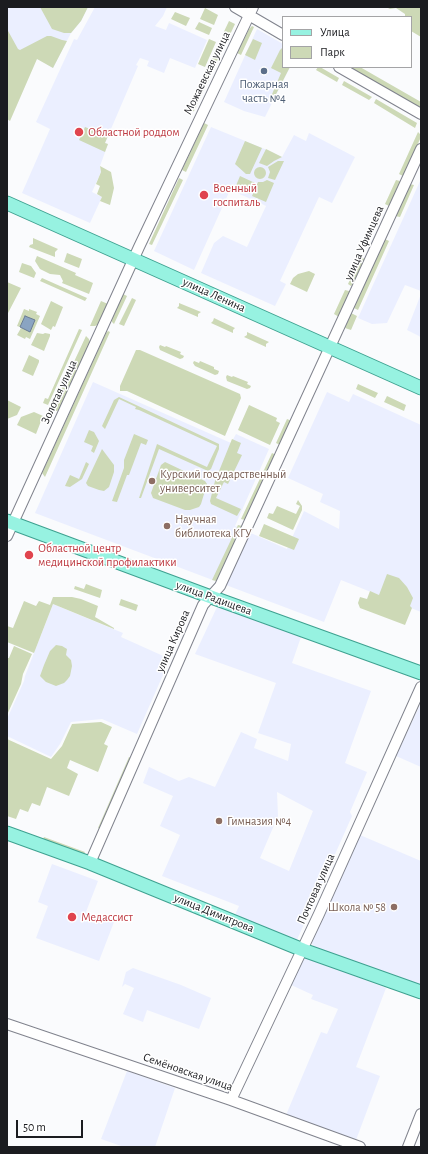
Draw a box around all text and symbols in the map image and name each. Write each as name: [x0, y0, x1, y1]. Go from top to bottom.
legend: [282, 16, 412, 68]
text: Улица: [320, 26, 350, 38]
street label: Можаевская улица: [181, 29, 233, 117]
text: Парк: [320, 46, 345, 58]
marker: Пожарная часть №4: [259, 66, 269, 76]
place label: Пожарная часть №4: [239, 77, 289, 105]
place label: Областной роддом: [88, 125, 180, 139]
marker: Областной роддом: [73, 126, 85, 138]
place label: Военный госпиталь: [213, 181, 260, 209]
marker: Военный госпиталь: [198, 189, 210, 201]
street label: улица Уфимцева: [341, 203, 387, 283]
street label: улица Ленина: [180, 275, 248, 315]
street label: Золотая улица: [38, 358, 80, 426]
place label: Курский государственный университет: [160, 467, 286, 495]
marker: Курский государственный университет: [147, 476, 157, 486]
place label: Научная библиотека КГУ: [175, 512, 252, 540]
marker: Научная библиотека КГУ: [162, 521, 172, 531]
place label: Областной центр медицинской профилактики: [38, 541, 177, 569]
marker: Областной центр медицинской профилактики: [23, 549, 35, 561]
street label: улица Радищева: [174, 578, 254, 618]
street label: улица Кирова: [153, 608, 193, 674]
place label: Гимназия №4: [227, 814, 291, 828]
marker: Гимназия №4: [214, 816, 224, 826]
street label: Почтовая улица: [294, 851, 338, 927]
street label: улица Димитрова: [172, 890, 256, 936]
place label: Школа № 58: [328, 900, 386, 914]
marker: Школа № 58: [389, 902, 399, 912]
place label: Медассист: [81, 910, 133, 924]
marker: Медассист: [66, 911, 78, 923]
street label: Семёновская улица: [141, 1050, 235, 1094]
scale bar: [18, 1112, 85, 1138]
text: 50 m: [23, 1121, 46, 1133]

